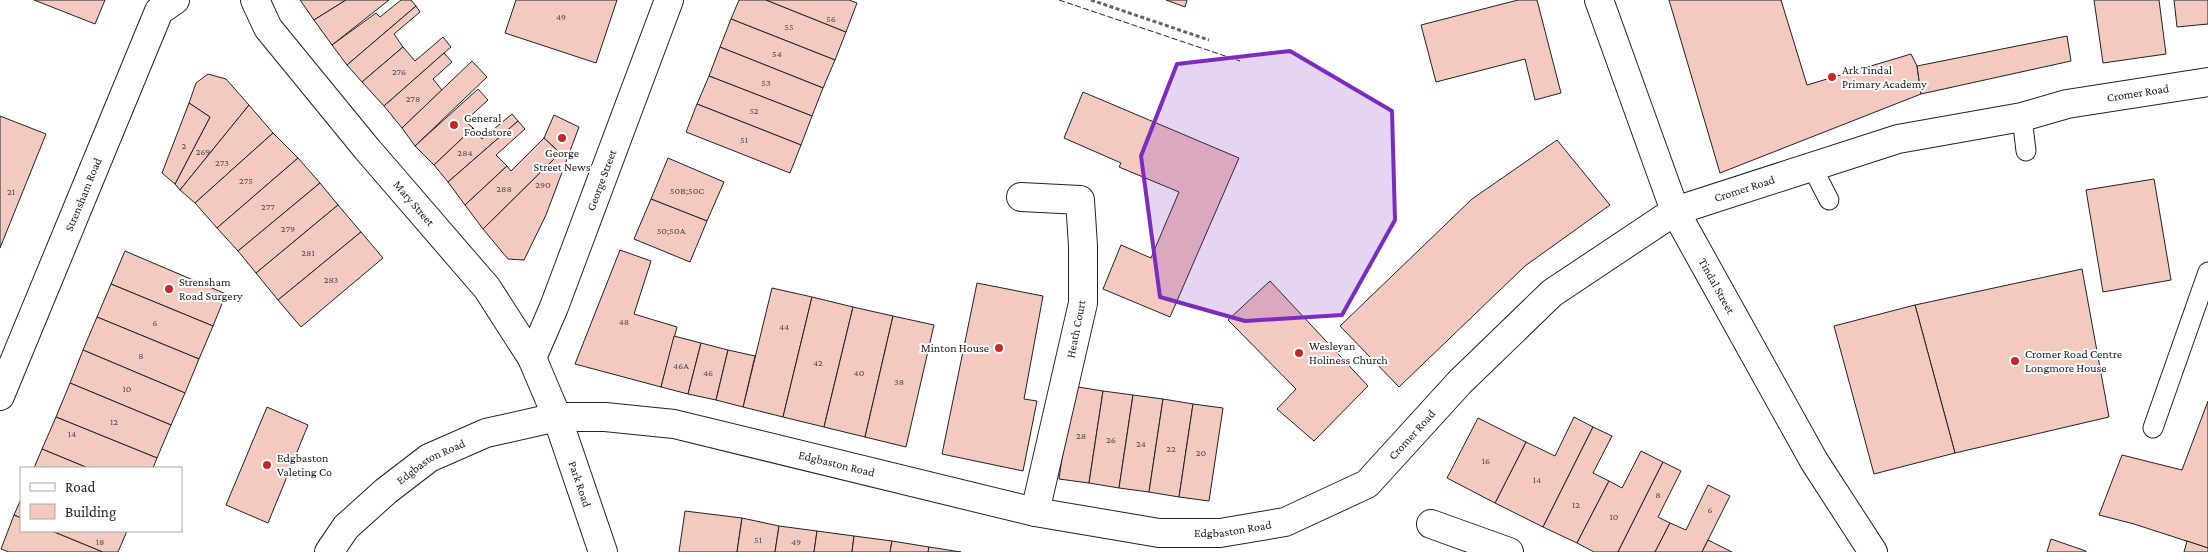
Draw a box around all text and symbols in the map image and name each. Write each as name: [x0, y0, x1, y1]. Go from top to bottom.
house number: 49: [556, 11, 566, 22]
house number: 56: [826, 13, 836, 24]
house number: 55: [784, 21, 794, 32]
house number: 54: [772, 48, 782, 59]
place label: Ark Tindal Primary Academy: [1842, 63, 1927, 91]
house number: 276: [392, 66, 406, 77]
marker: Ark Tindal Primary Academy: [1826, 71, 1838, 83]
house number: 53: [761, 77, 771, 88]
street label: Cromer Road: [2106, 81, 2171, 105]
house number: 278: [406, 93, 420, 104]
house number: 52: [749, 105, 759, 116]
place label: General Foodstore: [464, 111, 512, 139]
marker: General Foodstore: [448, 119, 460, 131]
marker: George Street News: [556, 132, 568, 144]
house number: 51: [740, 134, 748, 145]
house number: 2: [182, 140, 187, 151]
house number: 269: [196, 146, 210, 157]
place label: George Street News: [534, 146, 591, 174]
house number: 284: [457, 147, 473, 158]
street label: George Street: [584, 147, 620, 213]
street label: Strensham Road: [62, 155, 105, 233]
house number: 273: [215, 157, 229, 168]
street label: Cromer Road: [1712, 172, 1777, 205]
house number: 275: [239, 175, 253, 186]
street label: Mary Street: [390, 178, 438, 230]
house number: 290: [535, 179, 551, 190]
house number: 288: [496, 183, 512, 194]
house number: 50B;50C: [670, 185, 704, 196]
house number: 21: [7, 186, 15, 197]
house number: 277: [261, 201, 275, 212]
house number: 279: [281, 223, 295, 234]
house number: 50;50A: [657, 225, 686, 236]
house number: 281: [301, 247, 315, 258]
street label: Tindal Street: [1696, 256, 1738, 317]
house number: 283: [324, 274, 339, 285]
place label: Strensham Road Surgery: [179, 275, 243, 303]
marker: Strensham Road Surgery: [163, 283, 175, 295]
street label: Heath Court: [1064, 298, 1089, 359]
house number: 48: [619, 316, 629, 327]
house number: 6: [152, 317, 158, 328]
house number: 44: [779, 321, 789, 332]
place label: Wesleyan Holiness Church: [1309, 339, 1388, 367]
place label: Minton House: [921, 341, 989, 355]
marker: Minton House: [993, 342, 1005, 354]
marker: Wesleyan Holiness Church: [1293, 347, 1305, 359]
place label: Cromer Road Centre Longmore House: [2025, 347, 2122, 375]
house number: 8: [138, 350, 144, 361]
marker: Cromer Road Centre Longmore House: [2009, 355, 2021, 367]
house number: 42: [813, 357, 823, 368]
house number: 46A: [673, 360, 689, 371]
house number: 46: [703, 367, 713, 378]
house number: 40: [854, 367, 865, 378]
house number: 38: [894, 376, 904, 387]
house number: 10: [123, 383, 132, 394]
street label: Cromer Road: [1386, 406, 1439, 463]
house number: 12: [110, 416, 118, 427]
house number: 14: [68, 428, 76, 439]
house number: 28: [1076, 430, 1086, 441]
house number: 26: [1106, 434, 1116, 445]
street label: Edgbaston Road: [394, 436, 468, 487]
house number: 24: [1136, 438, 1146, 449]
house number: 22: [1166, 443, 1176, 454]
house number: 20: [1196, 447, 1207, 458]
street label: Edgbaston Road: [797, 448, 877, 480]
place label: Edgbaston Valeting Co: [277, 451, 332, 479]
house number: 16: [1482, 455, 1490, 466]
marker: Edgbaston Valeting Co: [261, 459, 273, 471]
street label: Park Road: [565, 459, 594, 510]
legend: [20, 467, 182, 532]
house number: 14: [1533, 474, 1541, 485]
text: Road: [65, 479, 96, 495]
house number: 8: [1655, 489, 1661, 500]
house number: 12: [1572, 499, 1580, 510]
text: Building: [65, 504, 116, 521]
house number: 6: [1707, 504, 1713, 515]
house number: 10: [1610, 511, 1619, 522]
street label: Edgbaston Road: [1194, 517, 1273, 540]
house number: 51: [754, 534, 762, 545]
house number: 18: [96, 536, 104, 547]
house number: 49: [791, 536, 801, 547]

